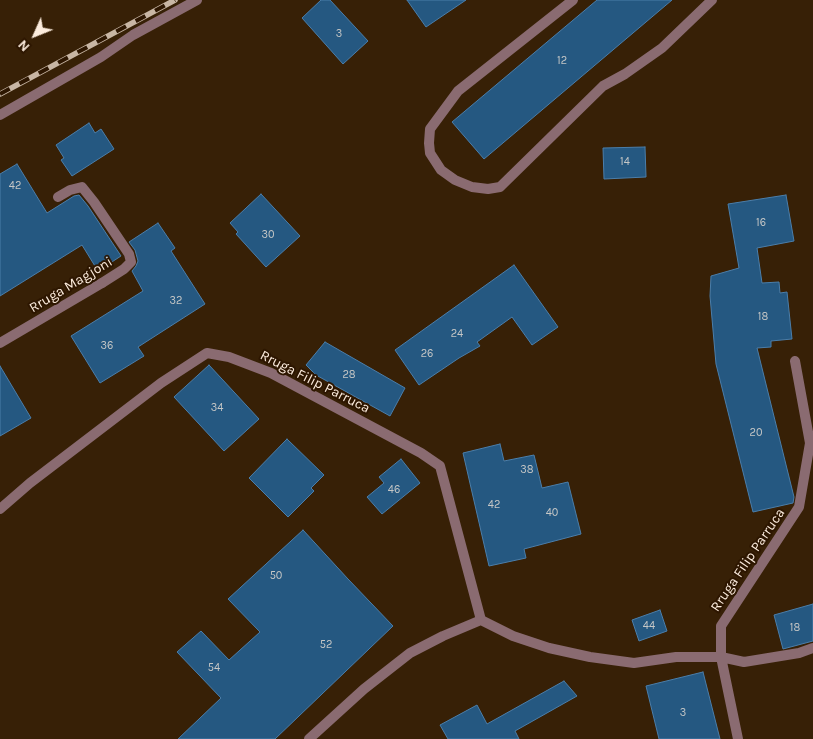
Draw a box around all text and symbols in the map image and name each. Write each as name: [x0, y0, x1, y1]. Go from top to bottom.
north arrow: [10, 10, 60, 60]
house number: 3: [336, 27, 342, 41]
text: N: [14, 36, 33, 55]
house number: 12: [557, 54, 567, 68]
house number: 14: [620, 155, 630, 169]
house number: 42: [9, 179, 21, 193]
house number: 16: [756, 216, 766, 230]
house number: 30: [261, 228, 275, 242]
street label: Rruga Magjoni: [26, 254, 116, 316]
house number: 32: [170, 294, 182, 308]
house number: 18: [758, 310, 768, 324]
house number: 24: [451, 327, 463, 341]
house number: 36: [101, 339, 113, 353]
street label: Rruga Filip Parruca: [257, 347, 373, 417]
house number: 26: [421, 347, 433, 361]
house number: 28: [342, 368, 356, 382]
house number: 34: [211, 401, 223, 415]
house number: 20: [750, 426, 762, 440]
house number: 38: [520, 463, 534, 477]
house number: 46: [388, 483, 400, 497]
house number: 42: [488, 498, 500, 512]
street label: Rruga Filip Parruca: [707, 505, 789, 615]
house number: 40: [546, 506, 558, 520]
house number: 50: [270, 569, 282, 583]
house number: 44: [643, 619, 655, 633]
house number: 18: [790, 621, 800, 635]
house number: 52: [320, 638, 332, 652]
house number: 54: [208, 661, 220, 675]
house number: 3: [680, 706, 686, 720]

